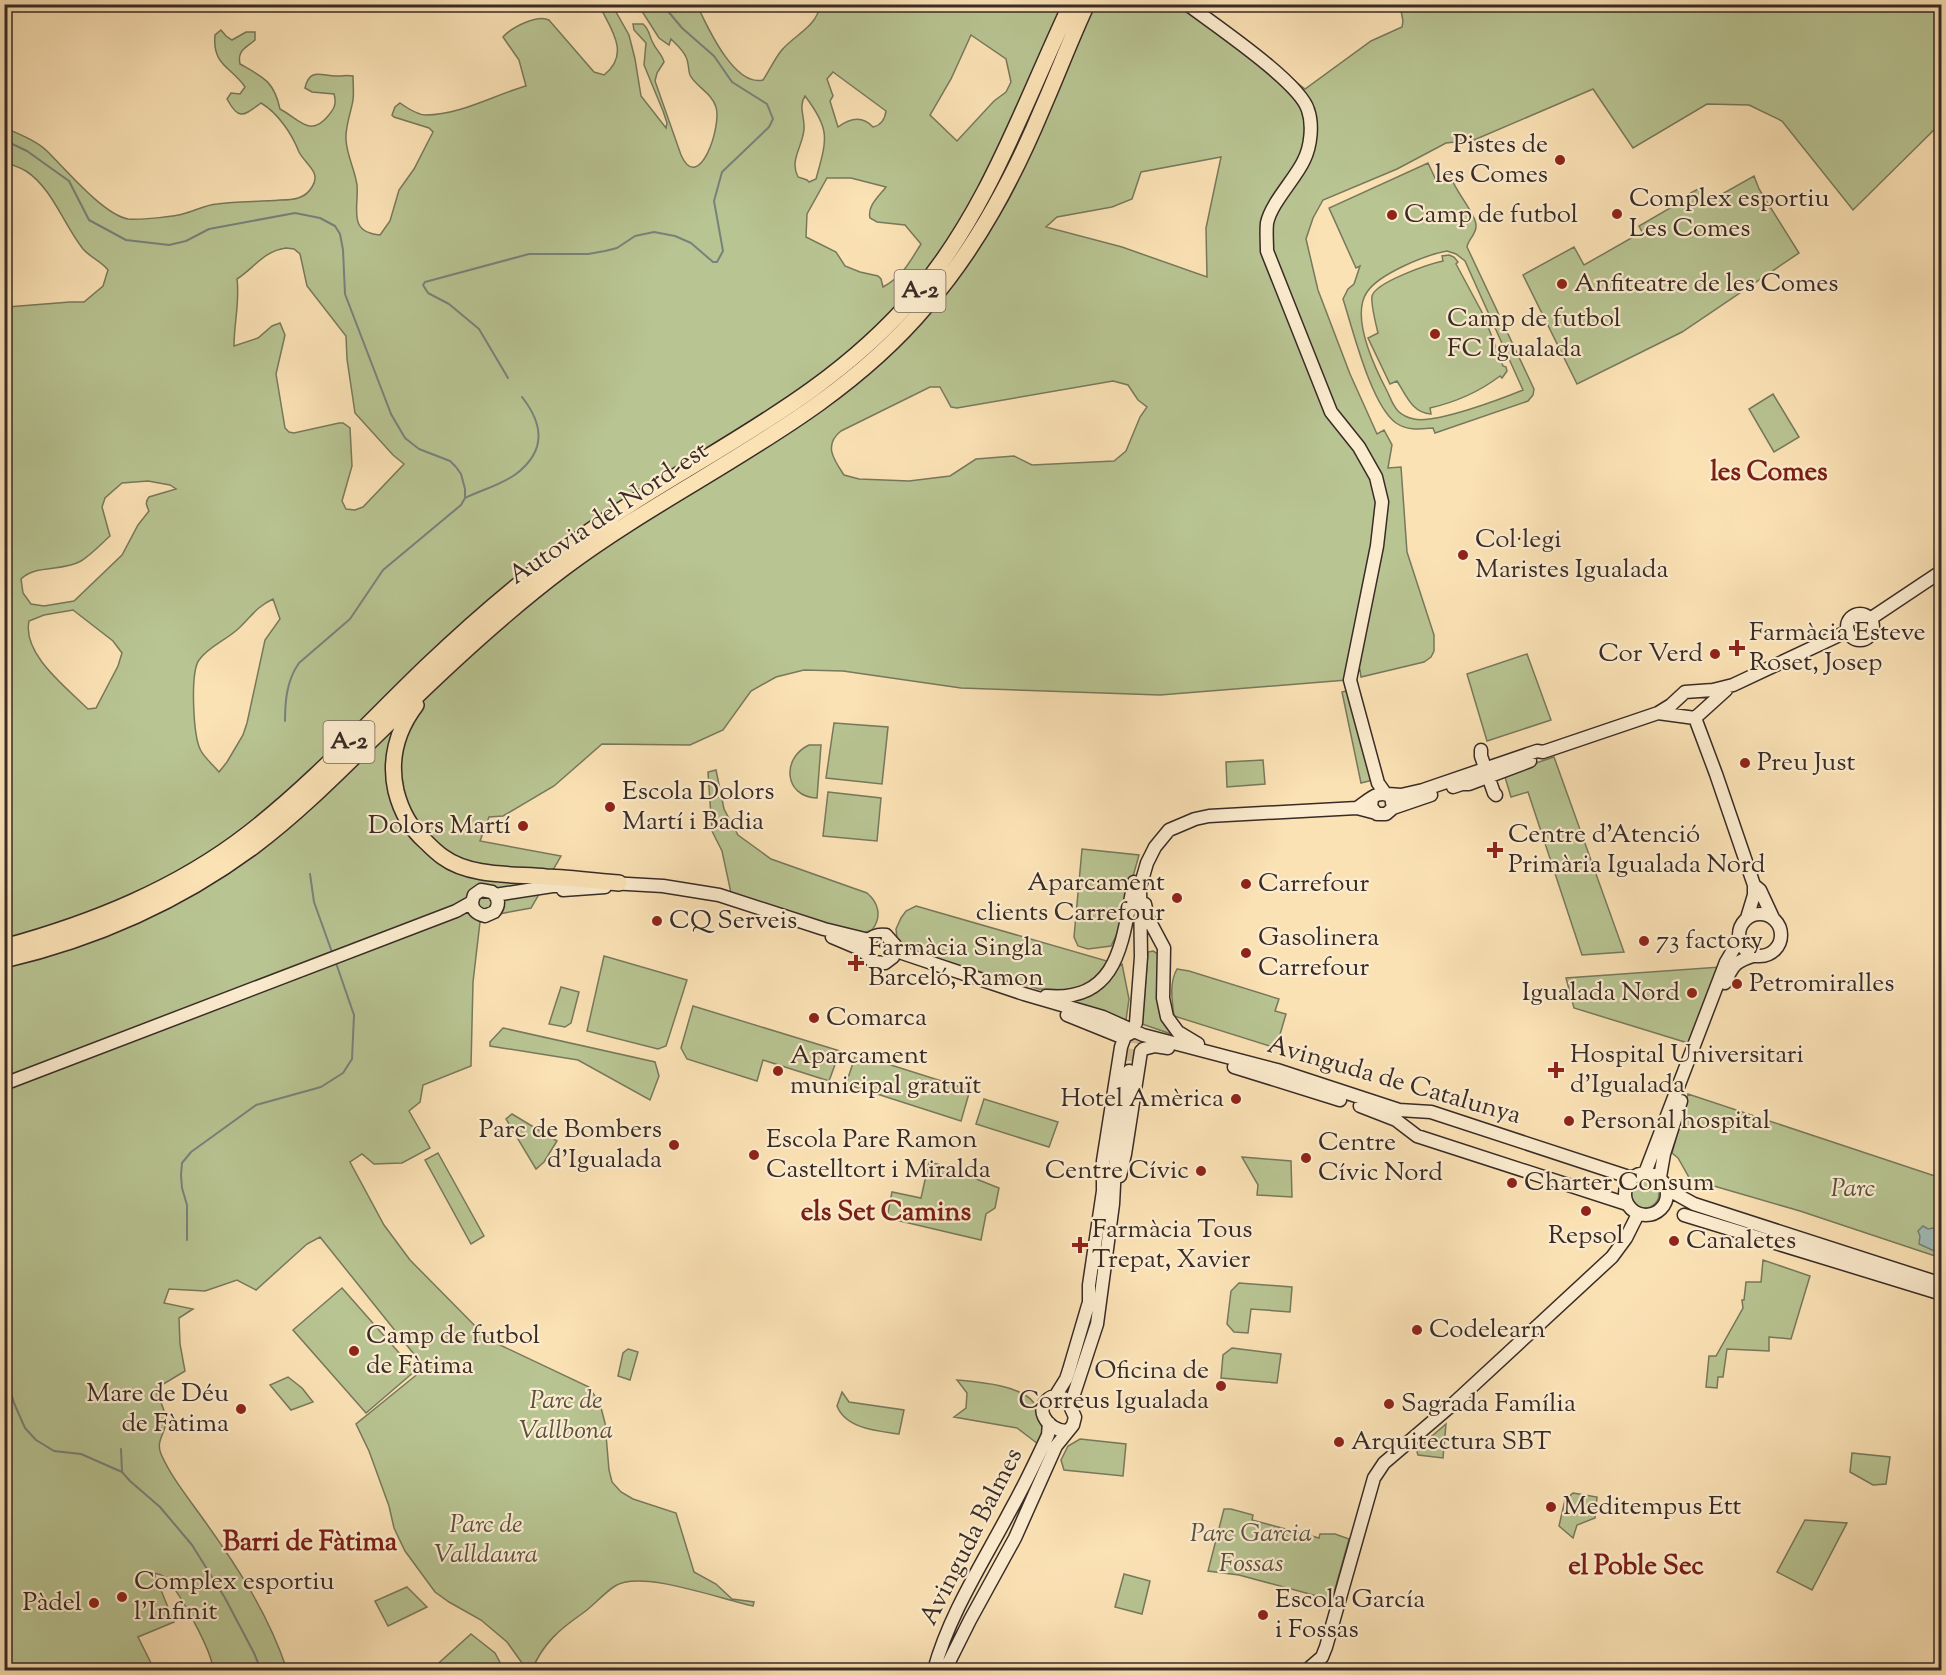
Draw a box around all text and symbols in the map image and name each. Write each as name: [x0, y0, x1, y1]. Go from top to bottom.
place label: Pistes de les Comes: [1435, 127, 1548, 194]
marker: Pistes de les Comes: [1553, 153, 1567, 167]
place label: Complex esportiu Les Comes: [1629, 181, 1830, 248]
place label: Camp de futbol: [1404, 197, 1578, 234]
marker: Complex esportiu Les Comes: [1610, 207, 1624, 221]
marker: Camp de futbol: [1385, 208, 1399, 222]
place label: Anfiteatre de les Comes: [1574, 266, 1839, 303]
road number: A-2: [894, 270, 946, 312]
marker: Anfiteatre de les Comes: [1555, 277, 1569, 291]
place label: Camp de futbol FC Igualada: [1447, 301, 1621, 368]
marker: Camp de futbol FC Igualada: [1428, 327, 1442, 341]
street label: Autovia del Nord-est: [502, 433, 716, 595]
district label: les Comes: [1710, 454, 1828, 493]
place label: Col·legi Maristes Igualada: [1475, 522, 1668, 589]
marker: Col·legi Maristes Igualada: [1456, 548, 1470, 562]
place label: Farmàcia Esteve Roset, Josep: [1749, 615, 1926, 682]
place label: Cor Verd: [1598, 636, 1703, 673]
marker: Farmàcia Esteve Roset, Josep: [1730, 641, 1744, 655]
marker: Cor Verd: [1708, 647, 1722, 661]
road number: A-2: [324, 721, 374, 763]
place label: Preu Just: [1757, 745, 1855, 782]
marker: Preu Just: [1738, 756, 1752, 770]
place label: Escola Dolors Martí i Badia: [622, 774, 774, 841]
marker: Escola Dolors Martí i Badia: [603, 800, 617, 814]
place label: Dolors Martí: [368, 808, 511, 845]
place label: Centre d'Atenció Primària Igualada Nord: [1508, 817, 1766, 884]
marker: Dolors Martí: [516, 819, 530, 833]
marker: Centre d'Atenció Primària Igualada Nord: [1486, 841, 1504, 859]
place label: Aparcament clients Carrefour: [976, 865, 1165, 932]
place label: Carrefour: [1258, 866, 1369, 903]
marker: Carrefour: [1239, 877, 1253, 891]
marker: Aparcament clients Carrefour: [1170, 891, 1184, 905]
place label: CQ Serveis: [669, 903, 797, 940]
marker: CQ Serveis: [650, 914, 664, 928]
place label: Gasolinera Carrefour: [1258, 920, 1379, 987]
place label: 73 factory: [1656, 923, 1763, 960]
place label: Farmàcia Singla Barceló, Ramon: [868, 930, 1044, 997]
marker: 73 factory: [1637, 934, 1651, 948]
marker: Gasolinera Carrefour: [1239, 946, 1253, 960]
marker: Farmàcia Singla Barceló, Ramon: [849, 956, 863, 970]
place label: Petromiralles: [1749, 966, 1894, 1003]
place label: Igualada Nord: [1522, 975, 1680, 1012]
marker: Petromiralles: [1730, 977, 1744, 991]
marker: Igualada Nord: [1685, 986, 1699, 1000]
place label: Comarca: [826, 1000, 927, 1037]
marker: Comarca: [807, 1011, 821, 1025]
street label: Avinguda de Catalunya: [1263, 1027, 1525, 1135]
place label: Hospital Universitari d'Igualada: [1570, 1037, 1804, 1104]
place label: Aparcament municipal gratuït: [790, 1038, 981, 1105]
marker: Hospital Universitari d'Igualada: [1547, 1061, 1565, 1079]
marker: Aparcament municipal gratuït: [771, 1064, 785, 1078]
place label: Hotel Amèrica: [1060, 1081, 1224, 1118]
marker: Hotel Amèrica: [1229, 1092, 1243, 1106]
place label: Personal hospital: [1581, 1103, 1770, 1140]
place label: Parc de Bombers d'Igualada: [479, 1112, 662, 1179]
marker: Personal hospital: [1562, 1114, 1576, 1128]
place label: Escola Pare Ramon Castelltort i Miralda: [766, 1122, 991, 1189]
place label: Centre Cívic Nord: [1318, 1125, 1443, 1192]
marker: Parc de Bombers d'Igualada: [667, 1138, 681, 1152]
marker: Escola Pare Ramon Castelltort i Miralda: [747, 1148, 761, 1162]
marker: Centre Cívic Nord: [1299, 1151, 1313, 1165]
place label: Centre Cívic: [1045, 1153, 1189, 1190]
marker: Centre Cívic: [1194, 1164, 1208, 1178]
place label: Charter Consum: [1524, 1165, 1714, 1202]
park label: Parc: [1831, 1171, 1875, 1208]
marker: Charter Consum: [1505, 1176, 1519, 1190]
district label: els Set Camins: [801, 1194, 972, 1233]
marker: Repsol: [1579, 1204, 1593, 1218]
place label: Farmàcia Tous Trepat, Xavier: [1092, 1212, 1253, 1279]
place label: Repsol: [1548, 1218, 1624, 1255]
place label: Canaletes: [1686, 1223, 1796, 1260]
marker: Canaletes: [1667, 1234, 1681, 1248]
marker: Farmàcia Tous Trepat, Xavier: [1073, 1238, 1087, 1252]
place label: Codelearn: [1429, 1312, 1546, 1349]
place label: Camp de futbol de Fàtima: [366, 1318, 540, 1385]
marker: Codelearn: [1410, 1323, 1424, 1337]
marker: Camp de futbol de Fàtima: [347, 1344, 361, 1358]
place label: Oficina de Correus Igualada: [1018, 1353, 1209, 1420]
place label: Mare de Déu de Fàtima: [86, 1376, 229, 1443]
marker: Oficina de Correus Igualada: [1214, 1379, 1228, 1393]
park label: Parc de Vallbona: [519, 1383, 613, 1450]
place label: Sagrada Família: [1401, 1386, 1576, 1423]
marker: Sagrada Família: [1382, 1397, 1396, 1411]
marker: Mare de Déu de Fàtima: [234, 1402, 248, 1416]
place label: Arquitectura SBT: [1351, 1424, 1551, 1461]
marker: Arquitectura SBT: [1332, 1435, 1346, 1449]
street label: Avinguda Balmes: [911, 1442, 1033, 1632]
place label: Meditempus Ett: [1563, 1489, 1742, 1526]
marker: Meditempus Ett: [1544, 1500, 1558, 1514]
park label: Parc de Valldaura: [434, 1507, 538, 1574]
park label: Parc Garcia Fossas: [1190, 1516, 1312, 1583]
district label: Barri de Fàtima: [223, 1524, 398, 1563]
district label: el Poble Sec: [1568, 1548, 1704, 1587]
place label: Complex esportiu l'Infinit: [134, 1564, 335, 1631]
place label: Escola García i Fossas: [1275, 1582, 1425, 1649]
place label: Pàdel: [22, 1585, 82, 1622]
marker: Complex esportiu l'Infinit: [115, 1590, 129, 1604]
marker: Pàdel: [87, 1596, 101, 1610]
marker: Escola García i Fossas: [1256, 1608, 1270, 1622]

